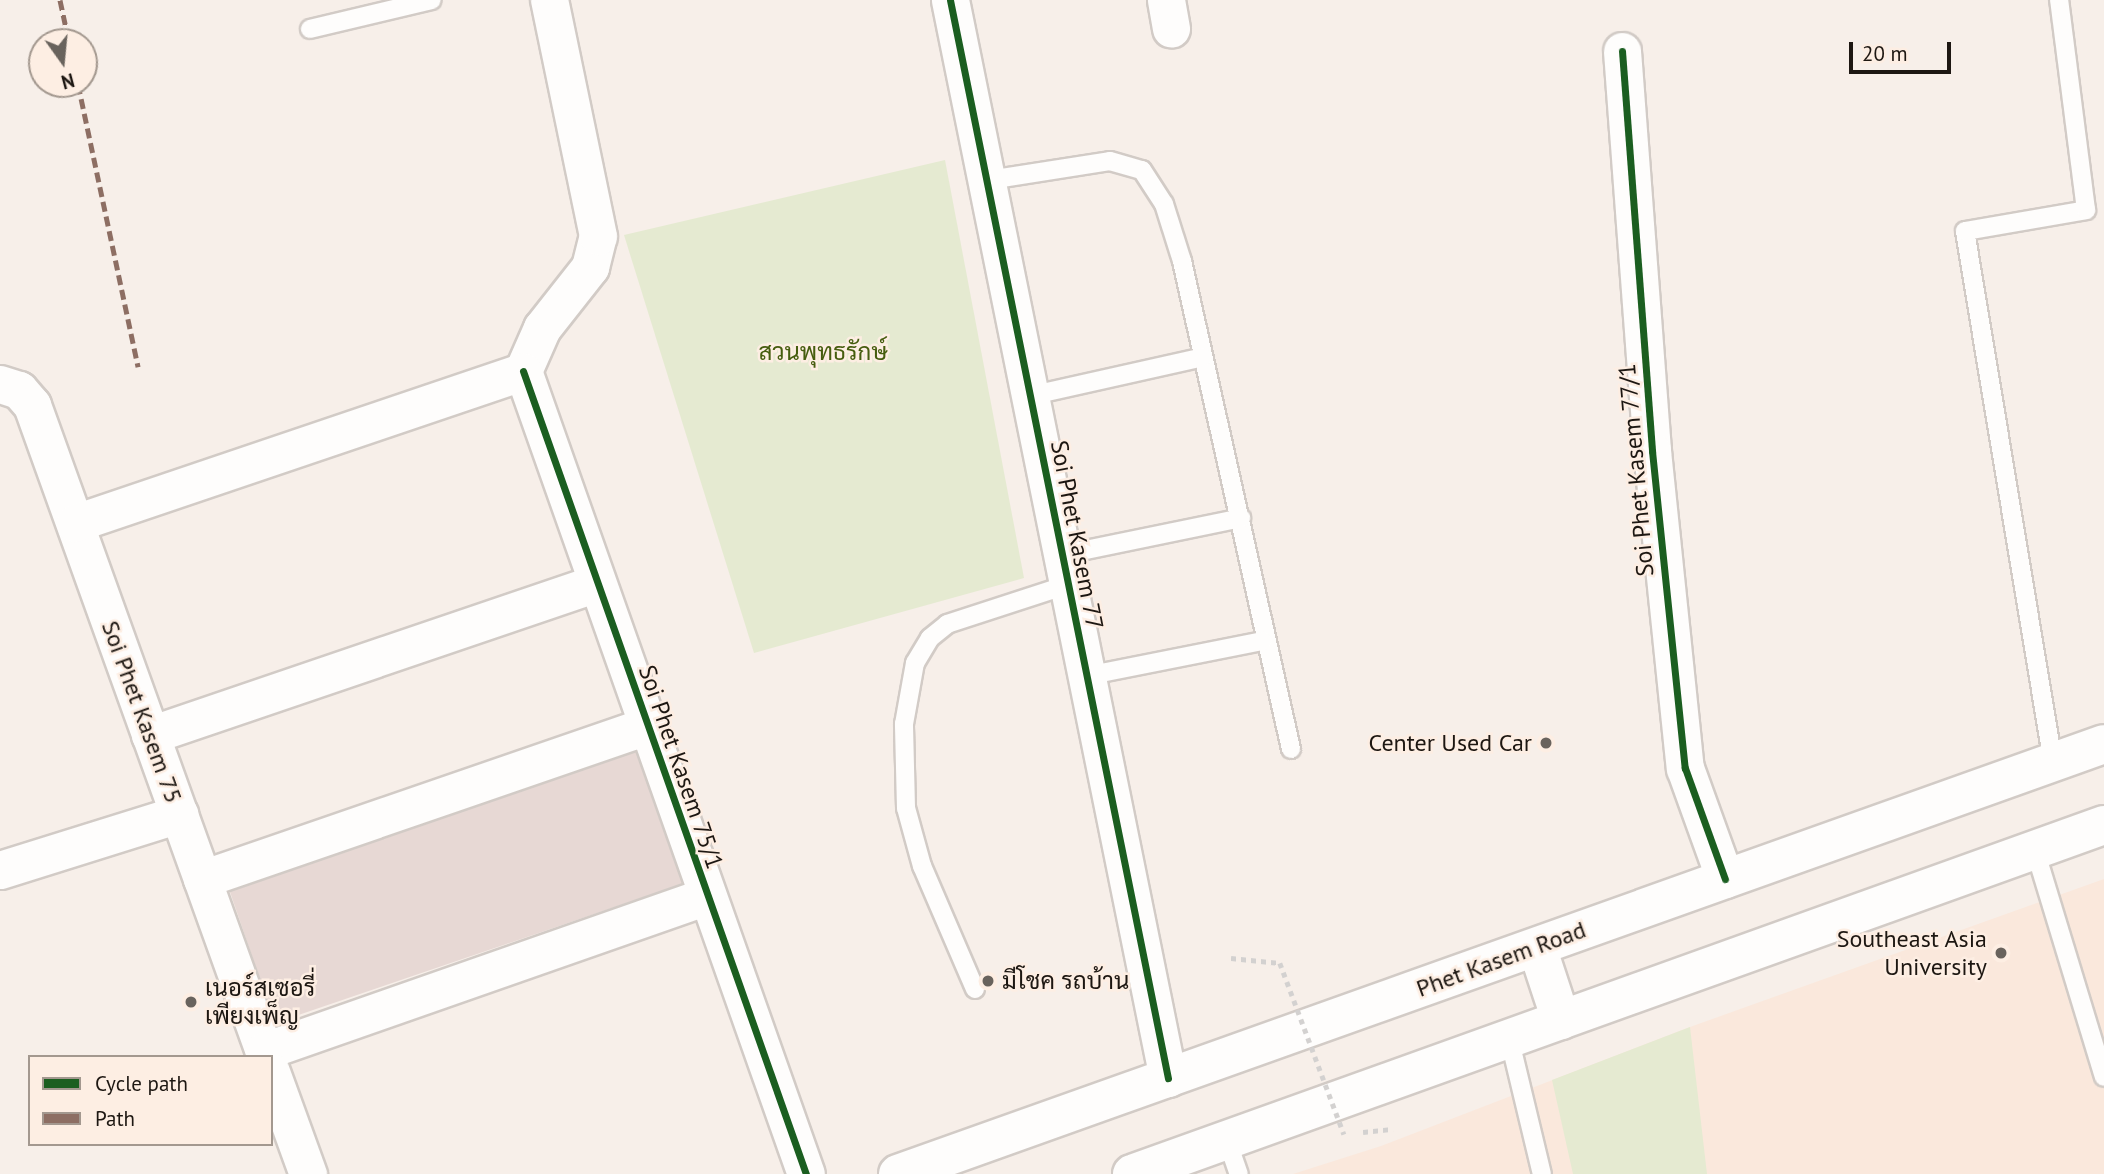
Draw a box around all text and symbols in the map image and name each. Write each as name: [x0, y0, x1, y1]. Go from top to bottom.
north arrow: [28, 28, 98, 98]
scale bar: [1852, 28, 1954, 72]
text: 20 m: [1862, 40, 1908, 67]
text: N: [59, 68, 77, 95]
park label: สวนพุทธรักษ์: [758, 338, 888, 366]
street label: Soi Phet Kasem 77/1: [1612, 362, 1660, 578]
street label: Soi Phet Kasem 77: [1045, 438, 1109, 632]
street label: Soi Phet Kasem 75: [96, 617, 188, 807]
street label: Soi Phet Kasem 75/1: [633, 661, 729, 873]
place label: Center Used Car: [1369, 729, 1532, 757]
marker: Center Used Car: [1538, 735, 1554, 751]
street label: Phet Kasem Road: [1412, 915, 1590, 1003]
place label: Southeast Asia University: [1836, 925, 1987, 981]
marker: Southeast Asia University: [1993, 945, 2009, 961]
place label: มีโชค รถบ้าน: [1002, 967, 1129, 995]
marker: มีโชค รถบ้าน: [980, 973, 996, 989]
place label: เนอร์สเซอรี่ เพียงเพ็ญ: [205, 974, 315, 1030]
marker: เนอร์สเซอรี่ เพียงเพ็ญ: [183, 994, 199, 1010]
legend: [28, 1055, 273, 1146]
text: Cycle path: [95, 1070, 188, 1097]
text: Path: [95, 1105, 135, 1132]

